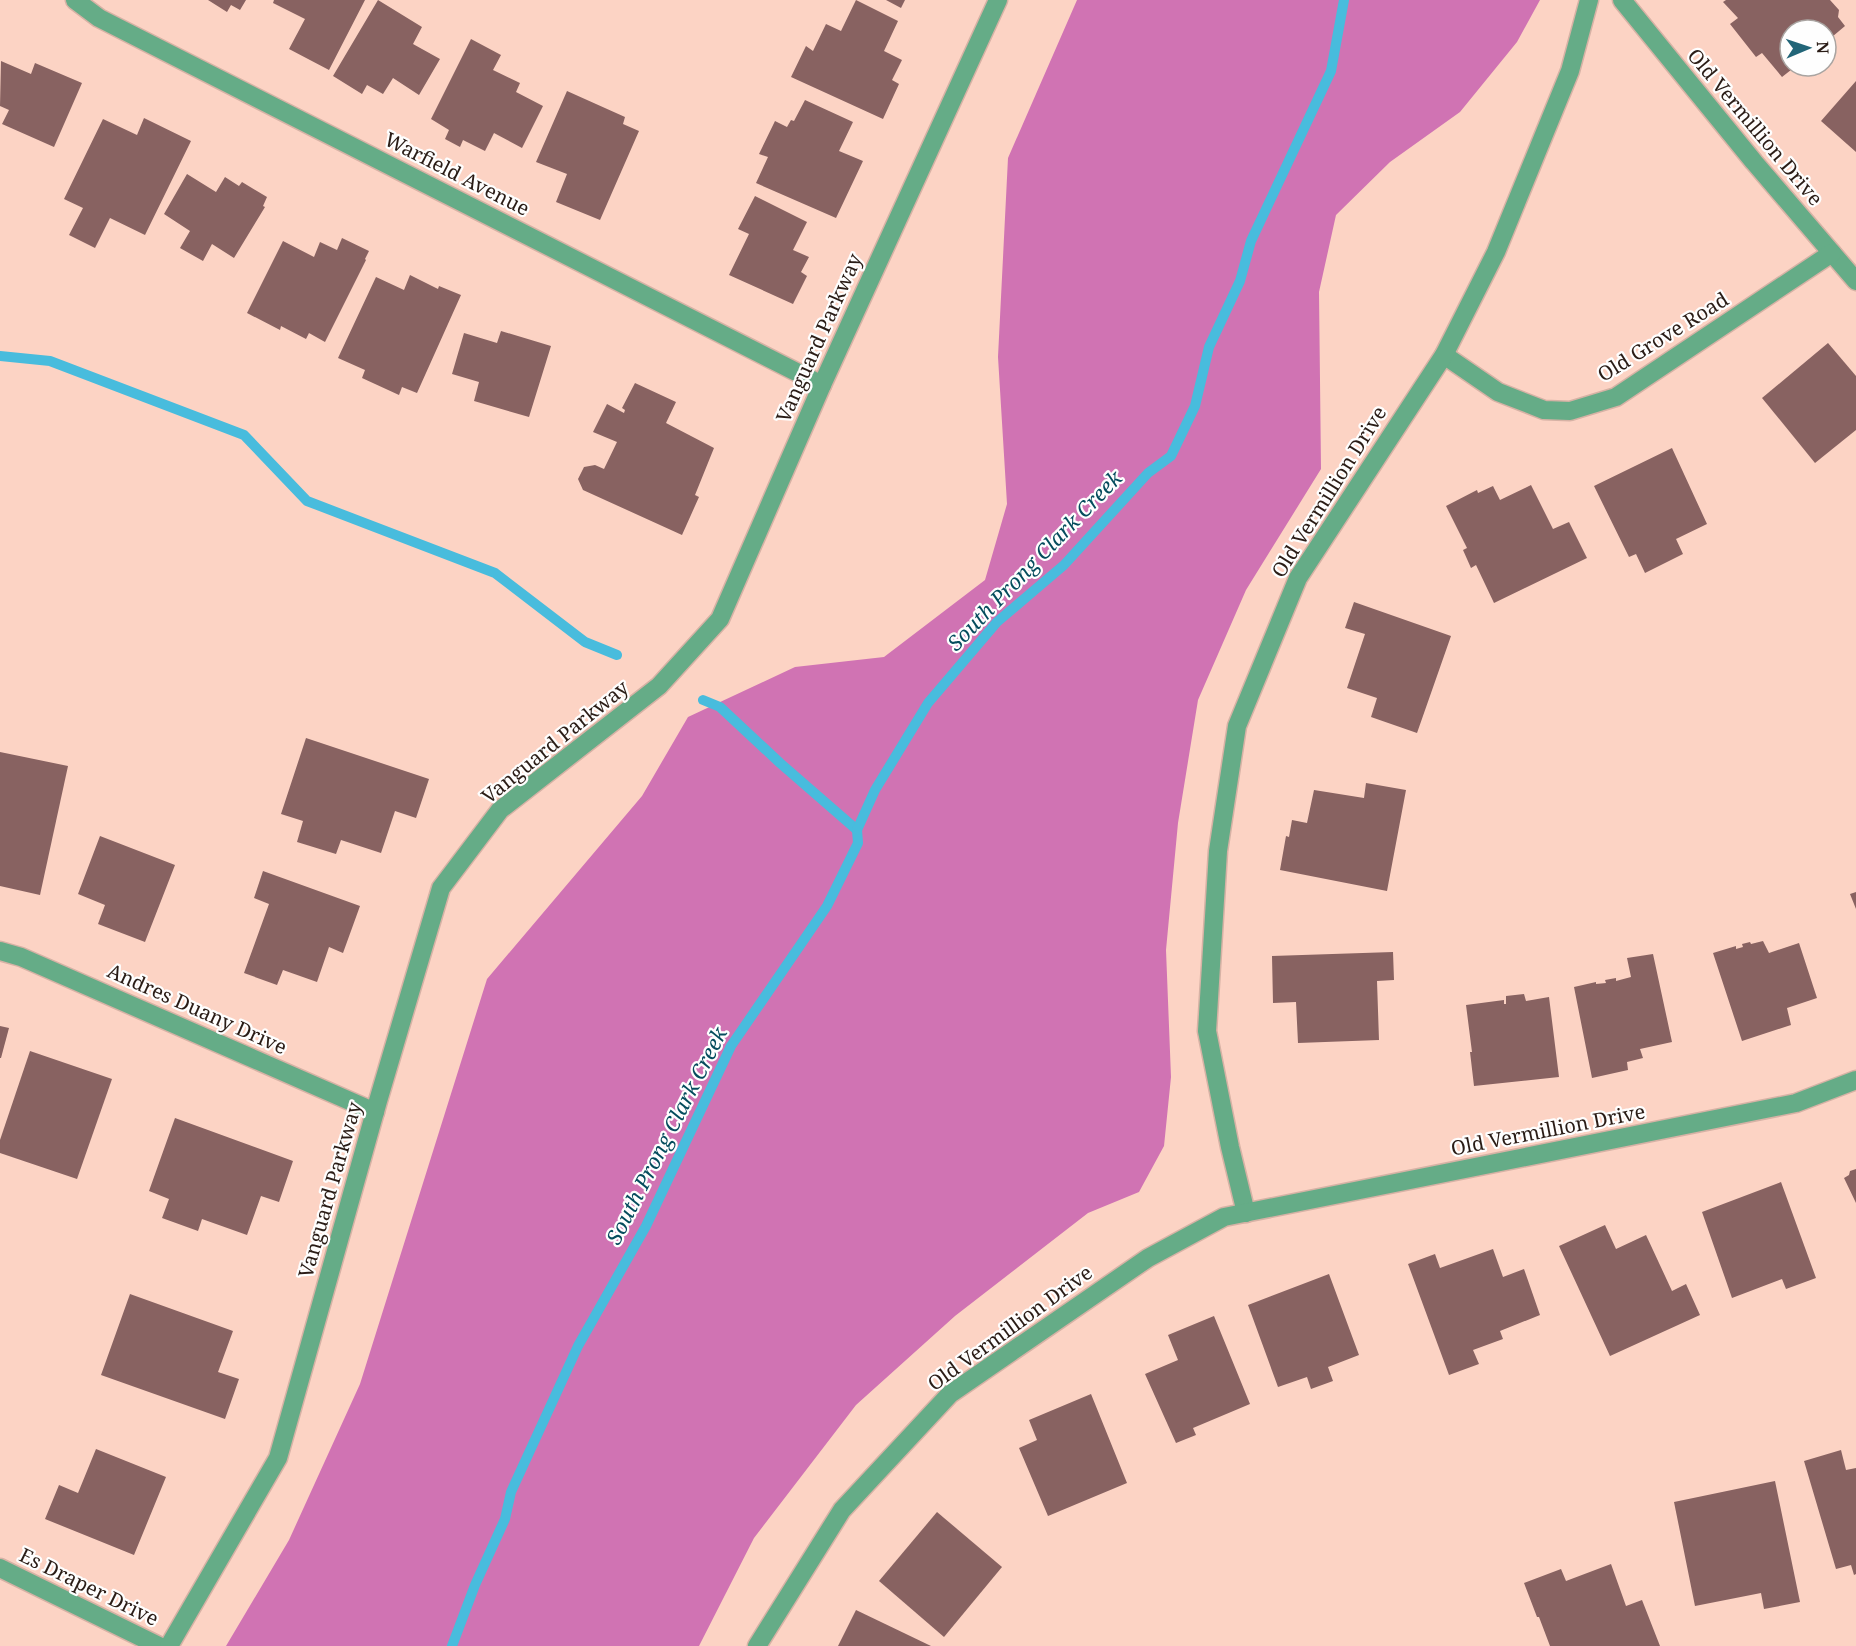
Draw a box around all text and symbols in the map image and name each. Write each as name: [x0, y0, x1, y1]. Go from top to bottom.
north arrow: [1778, 18, 1838, 78]
text: N: [1812, 41, 1834, 55]
street label: Old Vermillion Drive: [1682, 42, 1829, 211]
street label: Warfield Avenue: [380, 125, 534, 222]
street label: Vanguard Parkway: [769, 249, 868, 426]
street label: Old Grove Road: [1592, 286, 1733, 388]
street label: Old Vermillion Drive: [1265, 401, 1392, 583]
water label: South Prong Clark Creek: [941, 463, 1129, 656]
street label: Vanguard Parkway: [475, 673, 634, 809]
street label: Andres Duany Drive: [103, 957, 291, 1060]
water label: South Prong Clark Creek: [599, 1021, 734, 1249]
street label: Old Vermillion Drive: [1448, 1097, 1647, 1162]
street label: Vanguard Parkway: [291, 1098, 368, 1281]
street label: Old Vermillion Drive: [922, 1259, 1097, 1397]
street label: Es Draper Drive: [15, 1541, 163, 1632]

